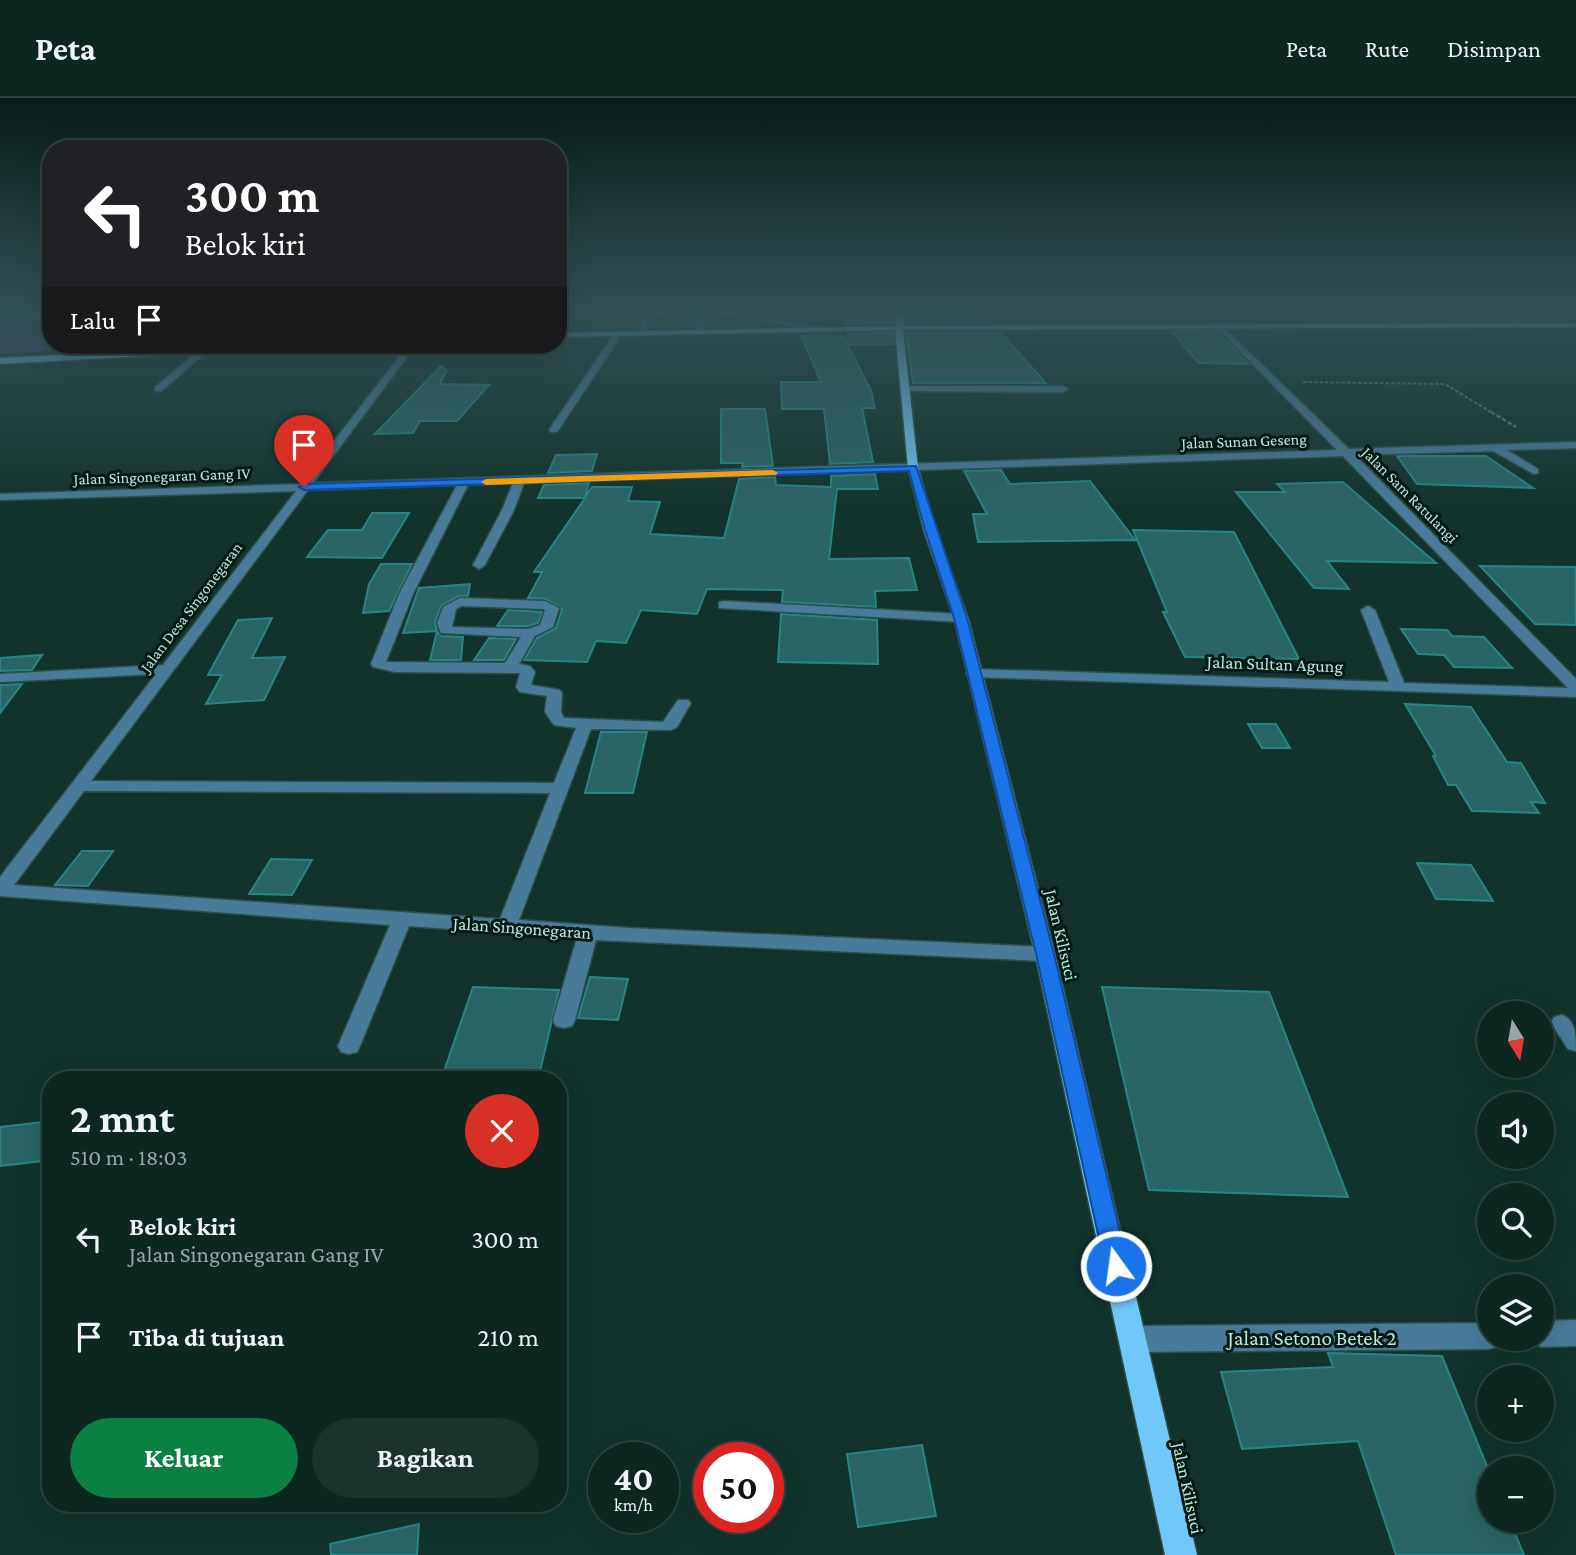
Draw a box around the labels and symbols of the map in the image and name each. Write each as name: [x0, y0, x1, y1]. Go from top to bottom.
pin: [274, 415, 334, 487]
street label: Jalan Sunan Geseng: [1179, 430, 1307, 453]
street label: Jalan Sam Ratulangi: [1357, 442, 1461, 547]
street label: Jalan Singonegaran Gang IV: [71, 464, 252, 489]
street label: Jalan Desa Singonegaran: [136, 539, 246, 677]
street label: Jalan Sultan Agung: [1204, 652, 1344, 676]
street label: Jalan Kilisuci: [1040, 885, 1081, 983]
street label: Jalan Singonegaran: [450, 913, 592, 943]
north arrow: [1477, 1001, 1554, 1078]
position arrow: [1079, 1229, 1153, 1303]
street label: Jalan Setono Betek 2: [1225, 1326, 1397, 1350]
street label: Jalan Kilisuci: [1168, 1438, 1208, 1536]
speed limit sign: 50: [693, 1442, 784, 1533]

